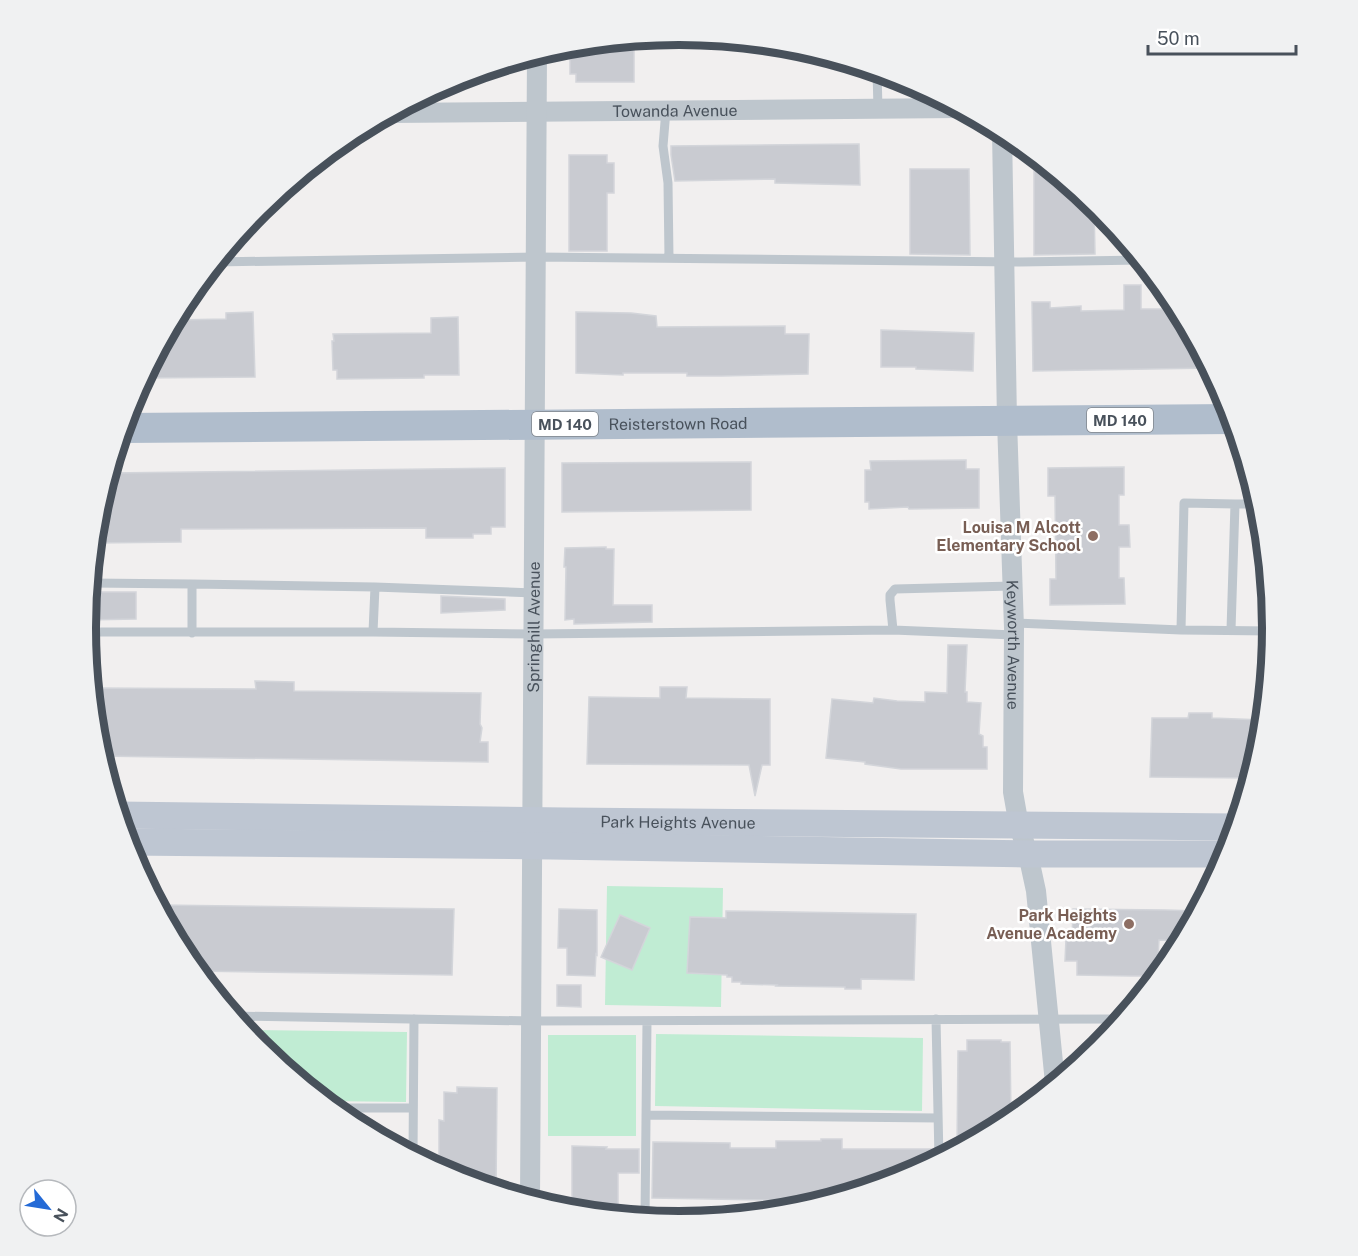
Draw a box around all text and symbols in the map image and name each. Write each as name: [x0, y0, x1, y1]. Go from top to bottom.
scale bar: [1148, 18, 1296, 56]
text: 50 m: [1157, 28, 1200, 49]
street label: Towanda Avenue: [612, 100, 738, 121]
road number: MD 140: [1087, 408, 1153, 432]
road number: MD 140: [532, 412, 598, 436]
street label: Reisterstown Road: [608, 413, 748, 434]
place label: Louisa M Alcott Elementary School: [936, 518, 1081, 555]
marker: Louisa M Alcott Elementary School: [1086, 529, 1100, 543]
street label: Springhill Avenue: [524, 561, 543, 693]
street label: Keyworth Avenue: [1003, 580, 1024, 710]
street label: Park Heights Avenue: [600, 812, 756, 832]
place label: Park Heights Avenue Academy: [986, 906, 1117, 943]
marker: Park Heights Avenue Academy: [1122, 917, 1136, 931]
north arrow: [18, 1178, 78, 1238]
text: N: [49, 1205, 72, 1225]

